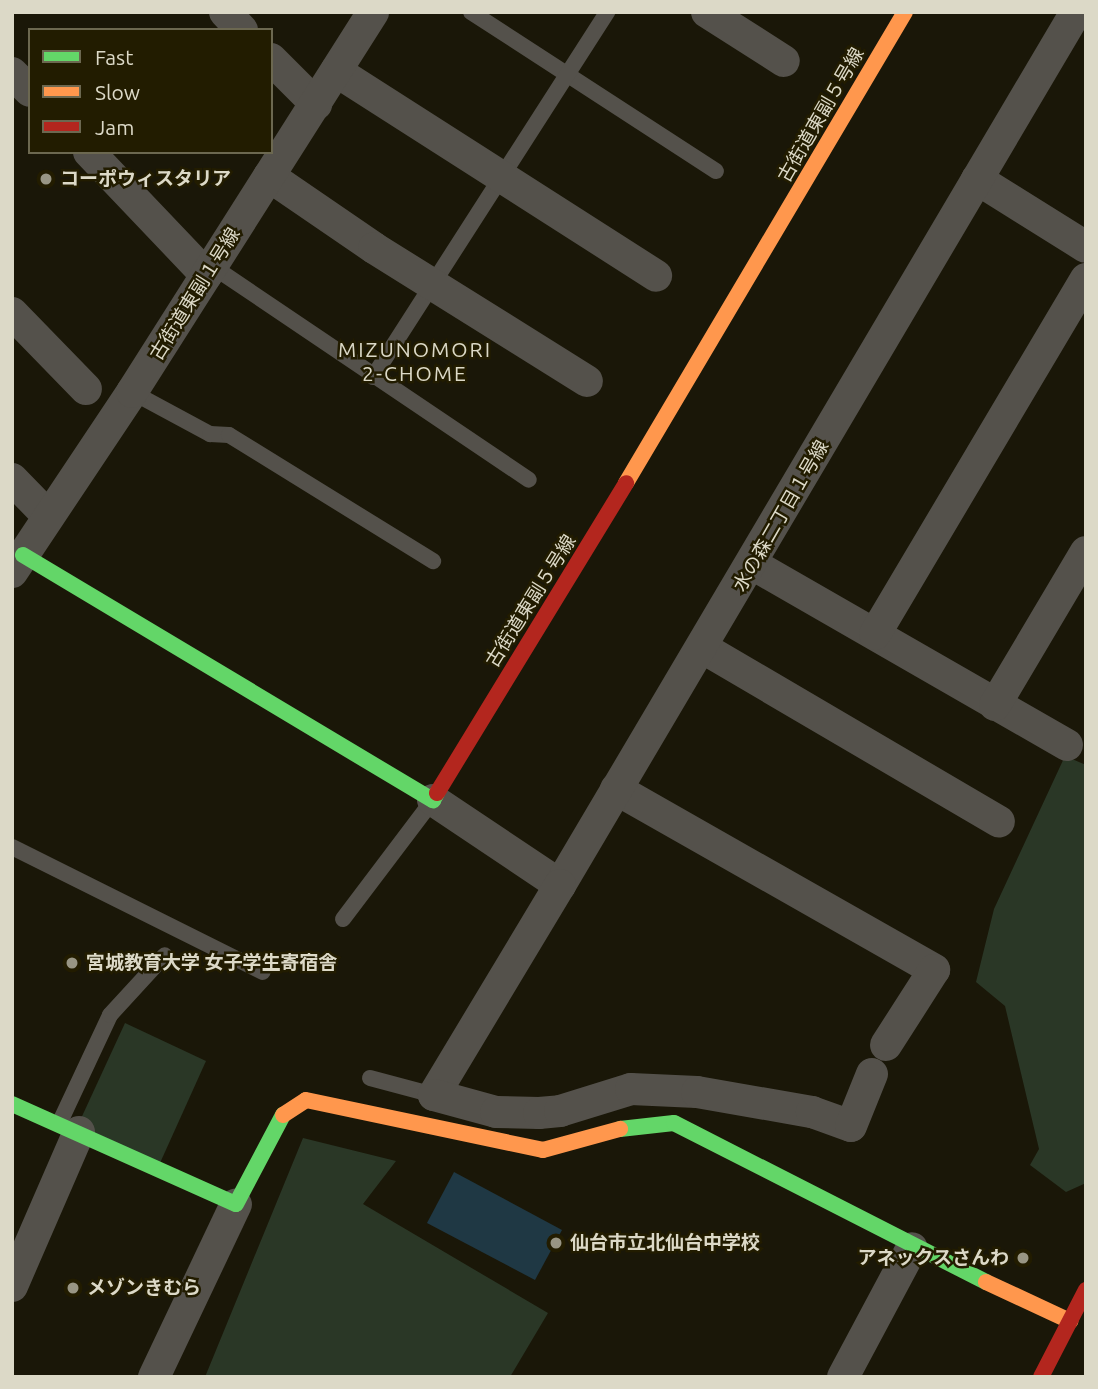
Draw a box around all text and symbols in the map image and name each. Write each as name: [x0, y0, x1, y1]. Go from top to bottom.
legend: [28, 28, 273, 154]
street label: 古街道東副５号線: [773, 43, 869, 187]
text: Fast: [95, 45, 133, 69]
text: Slow: [95, 80, 140, 104]
text: Jam: [95, 115, 134, 139]
place label: コーポウィスタリア: [60, 168, 231, 190]
marker: コーポウィスタリア: [38, 171, 54, 187]
street label: 古街道東副１号線: [145, 224, 245, 364]
district label: MIZUNOMORI 2-CHOME: [339, 336, 491, 386]
street label: 水の森二丁目１号線: [728, 436, 834, 596]
street label: 古街道東副５号線: [481, 531, 581, 671]
place label: 宮城教育大学 女子学生寄宿舎: [86, 952, 338, 974]
marker: 宮城教育大学 女子学生寄宿舎: [64, 955, 80, 971]
place label: 仙台市立北仙台中学校: [570, 1232, 760, 1254]
marker: 仙台市立北仙台中学校: [548, 1235, 564, 1251]
place label: アネックスさんわ: [857, 1247, 1009, 1269]
marker: アネックスさんわ: [1015, 1250, 1031, 1266]
place label: メゾンきむら: [87, 1277, 201, 1299]
marker: メゾンきむら: [65, 1280, 81, 1296]

